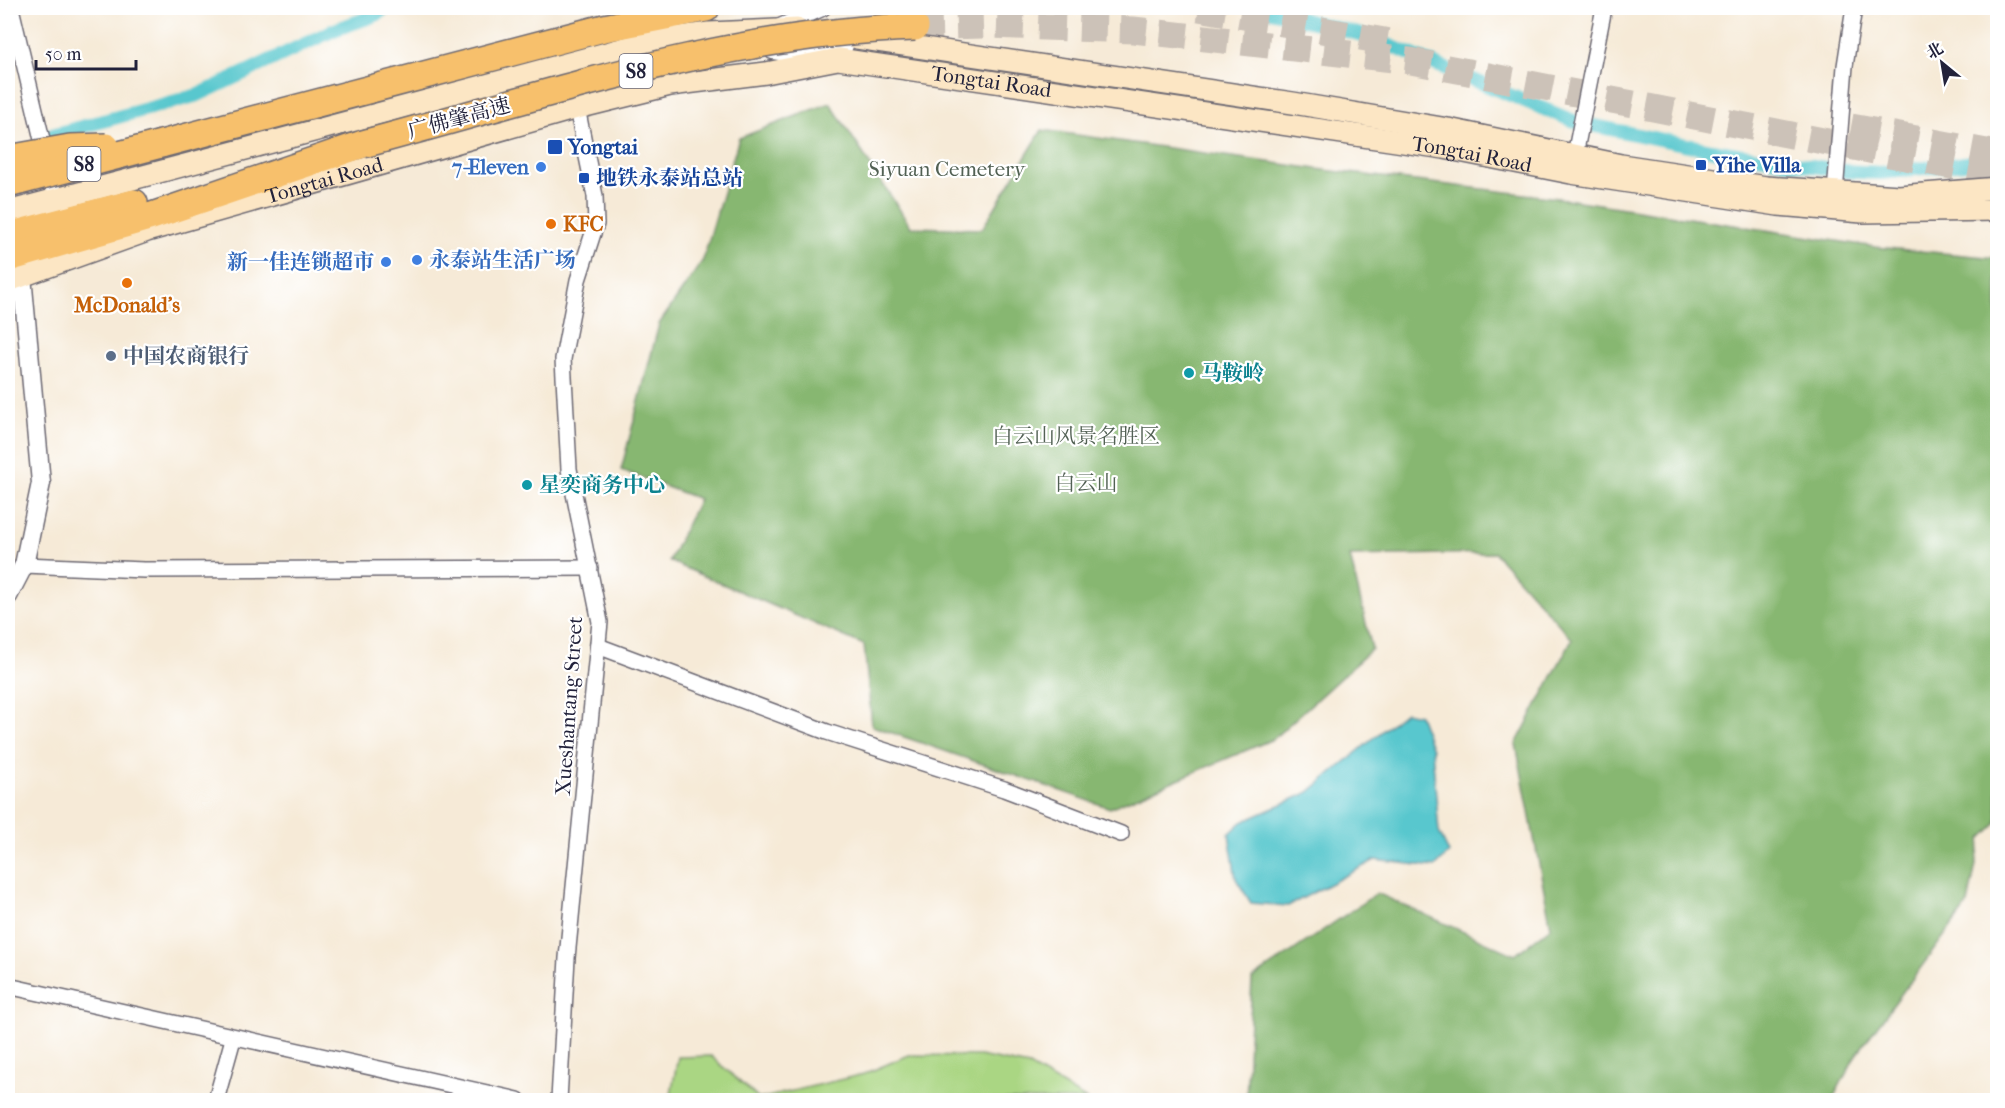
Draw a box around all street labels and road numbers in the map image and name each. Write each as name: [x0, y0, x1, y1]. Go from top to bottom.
road number: S8: [620, 54, 652, 88]
street label: Tongtai Road: [930, 61, 1054, 102]
street label: 广佛肇高速: [405, 93, 513, 143]
street label: Tongtai Road: [1411, 131, 1534, 177]
road number: S8: [68, 147, 100, 181]
street label: Tongtai Road: [263, 152, 386, 209]
street label: Xueshantang Street: [551, 615, 587, 797]

